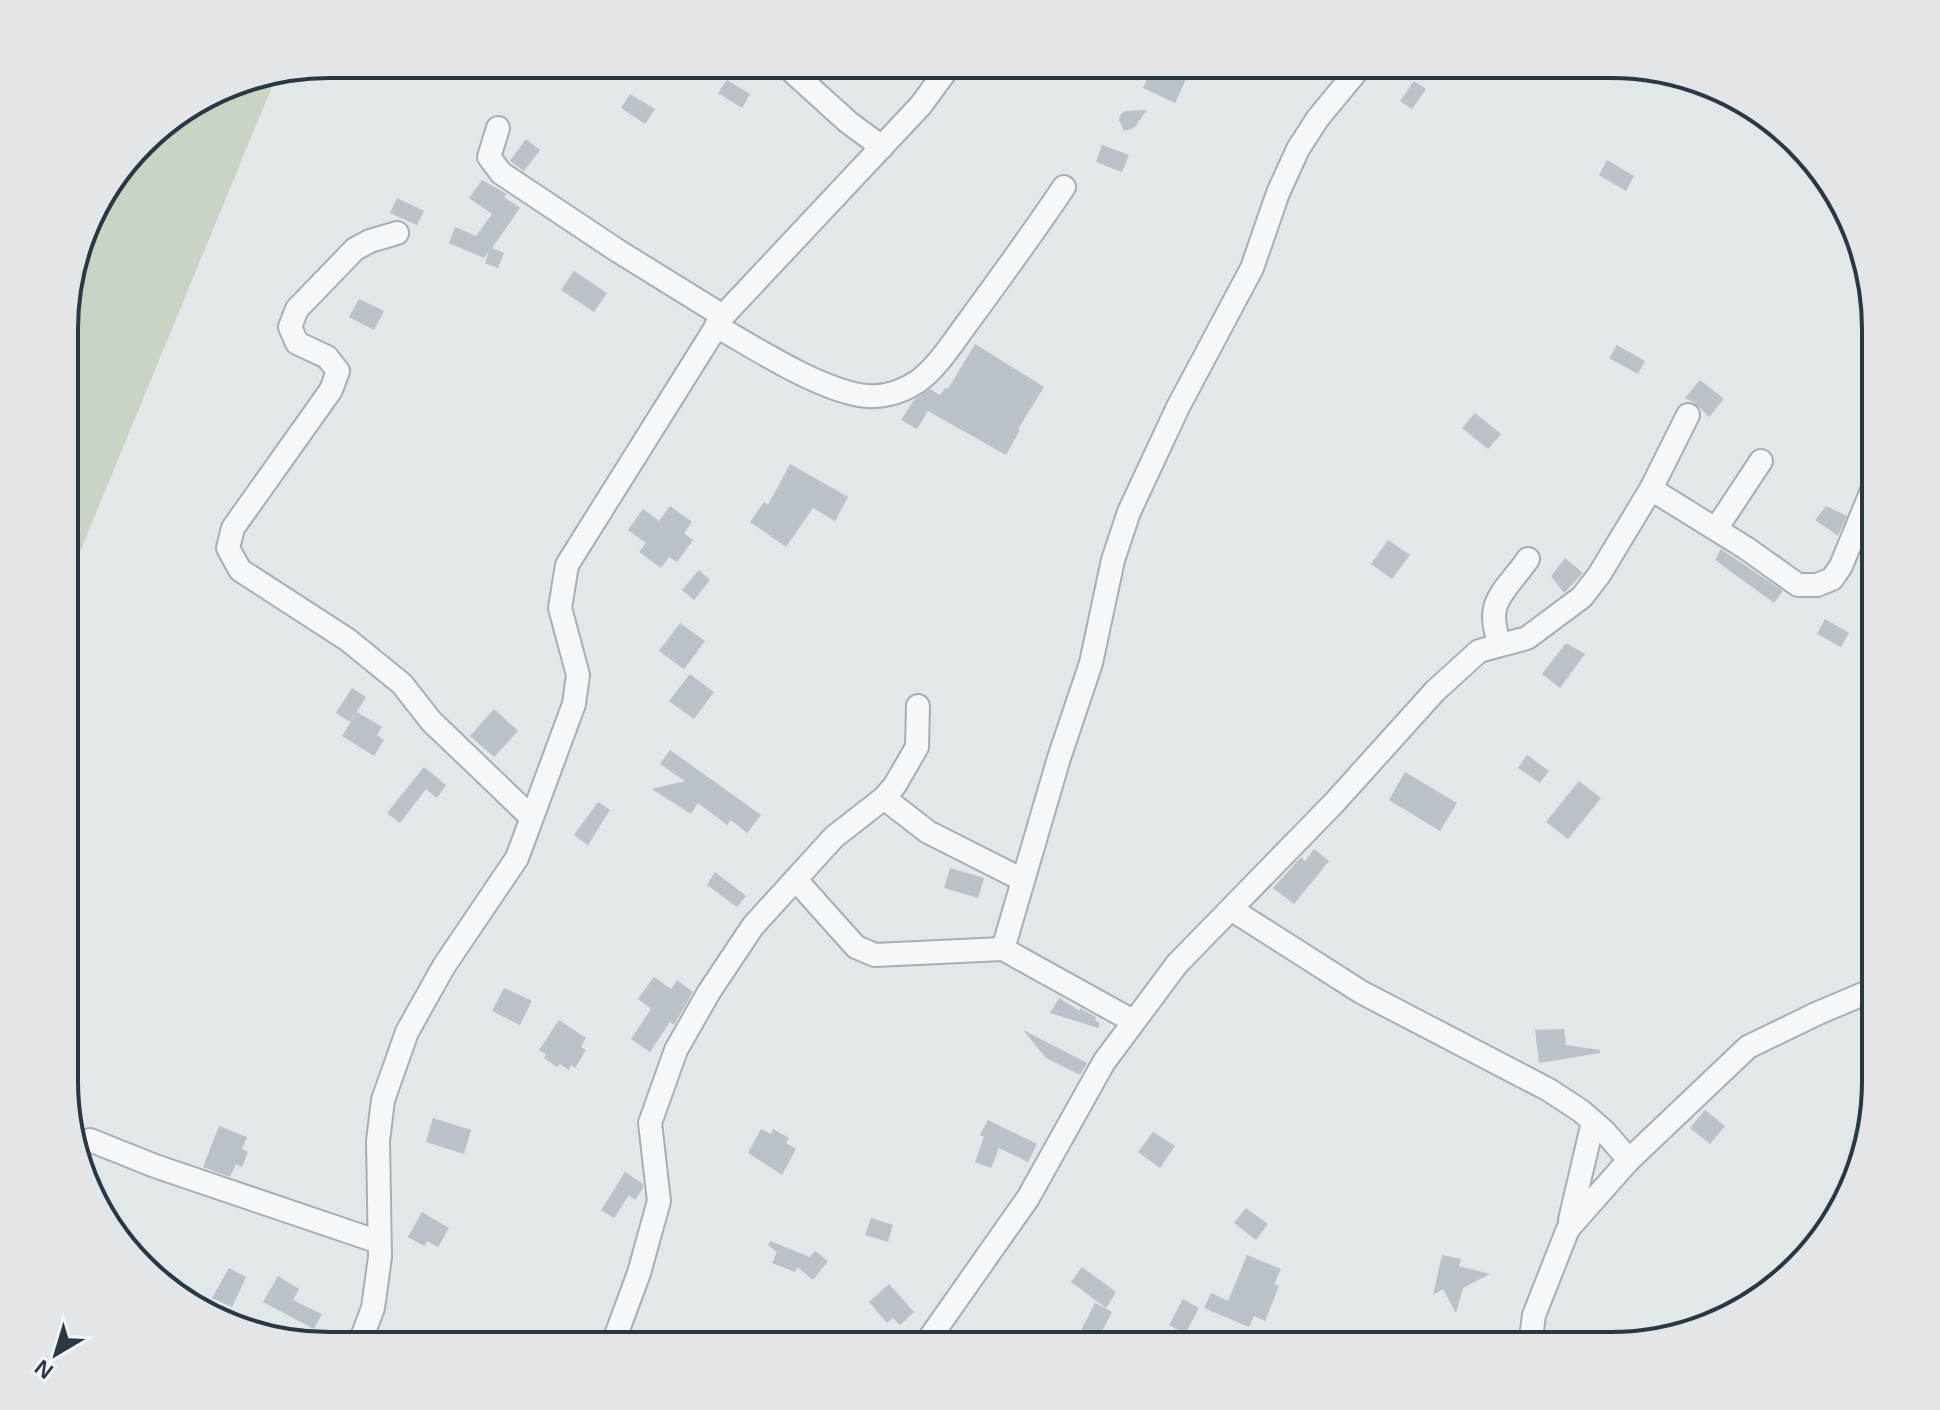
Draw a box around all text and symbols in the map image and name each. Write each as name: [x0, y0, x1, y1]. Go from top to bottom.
north arrow: [16, 1314, 96, 1394]
text: N: [30, 1355, 58, 1384]

